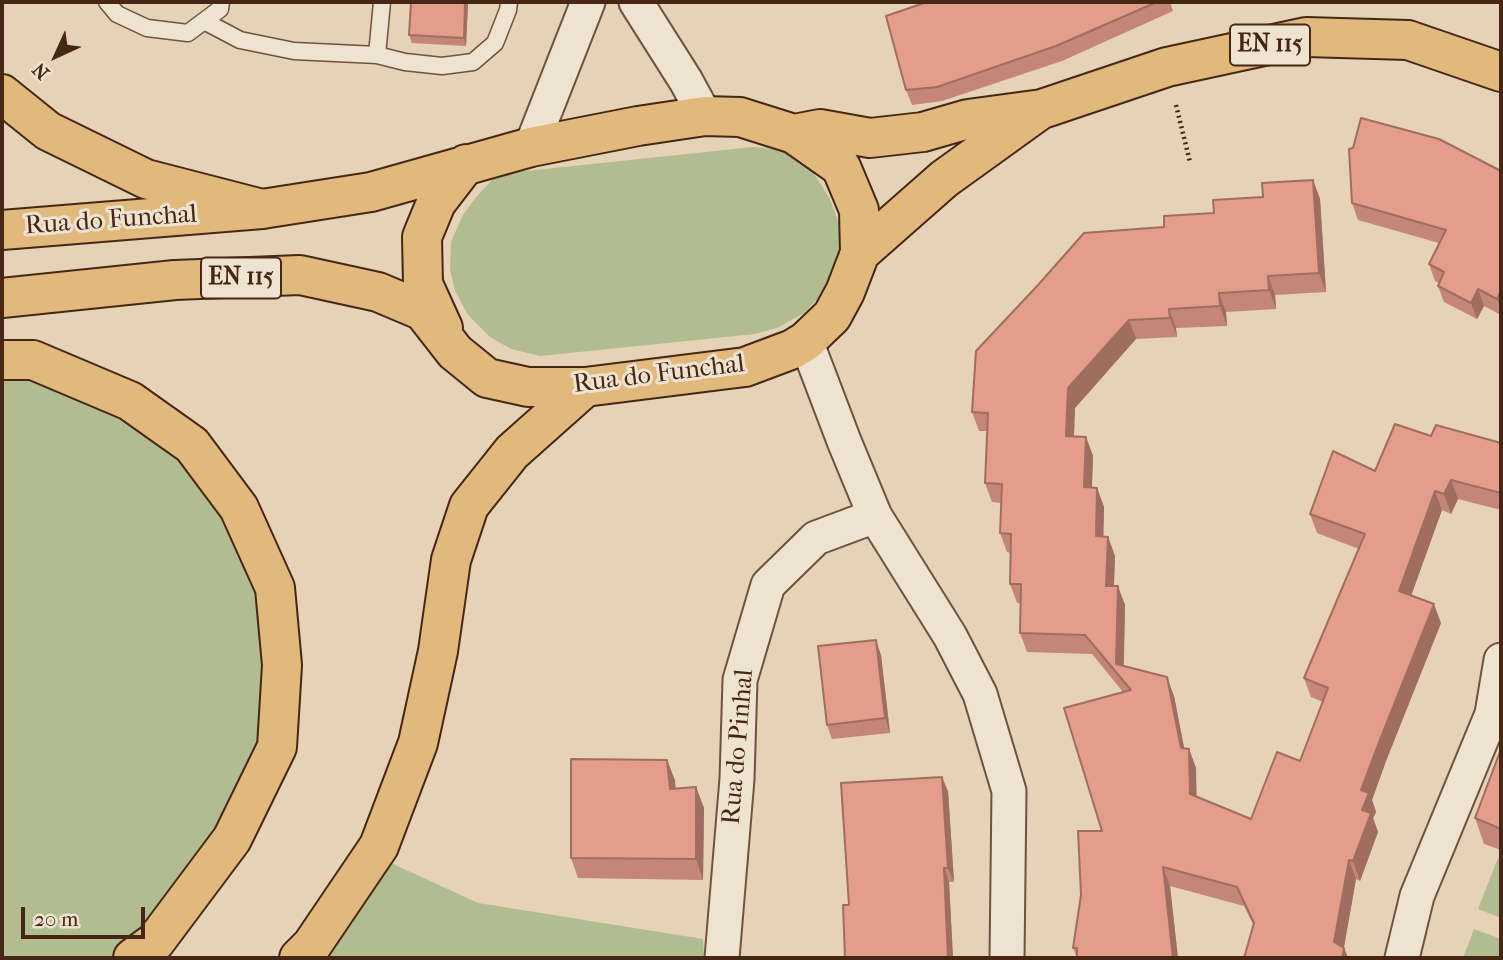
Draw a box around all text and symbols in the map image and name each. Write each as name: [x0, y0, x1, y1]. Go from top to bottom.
north arrow: [21, 21, 91, 91]
road number: EN 115: [1230, 25, 1310, 66]
text: N: [28, 58, 54, 84]
street label: Rua do Funchal: [24, 199, 198, 243]
road number: EN 115: [201, 258, 281, 298]
street label: Rua do Funchal: [572, 349, 746, 401]
street label: Rua do Pinhal: [717, 668, 761, 826]
scale bar: [24, 894, 149, 938]
text: 20 m: [34, 907, 78, 931]

